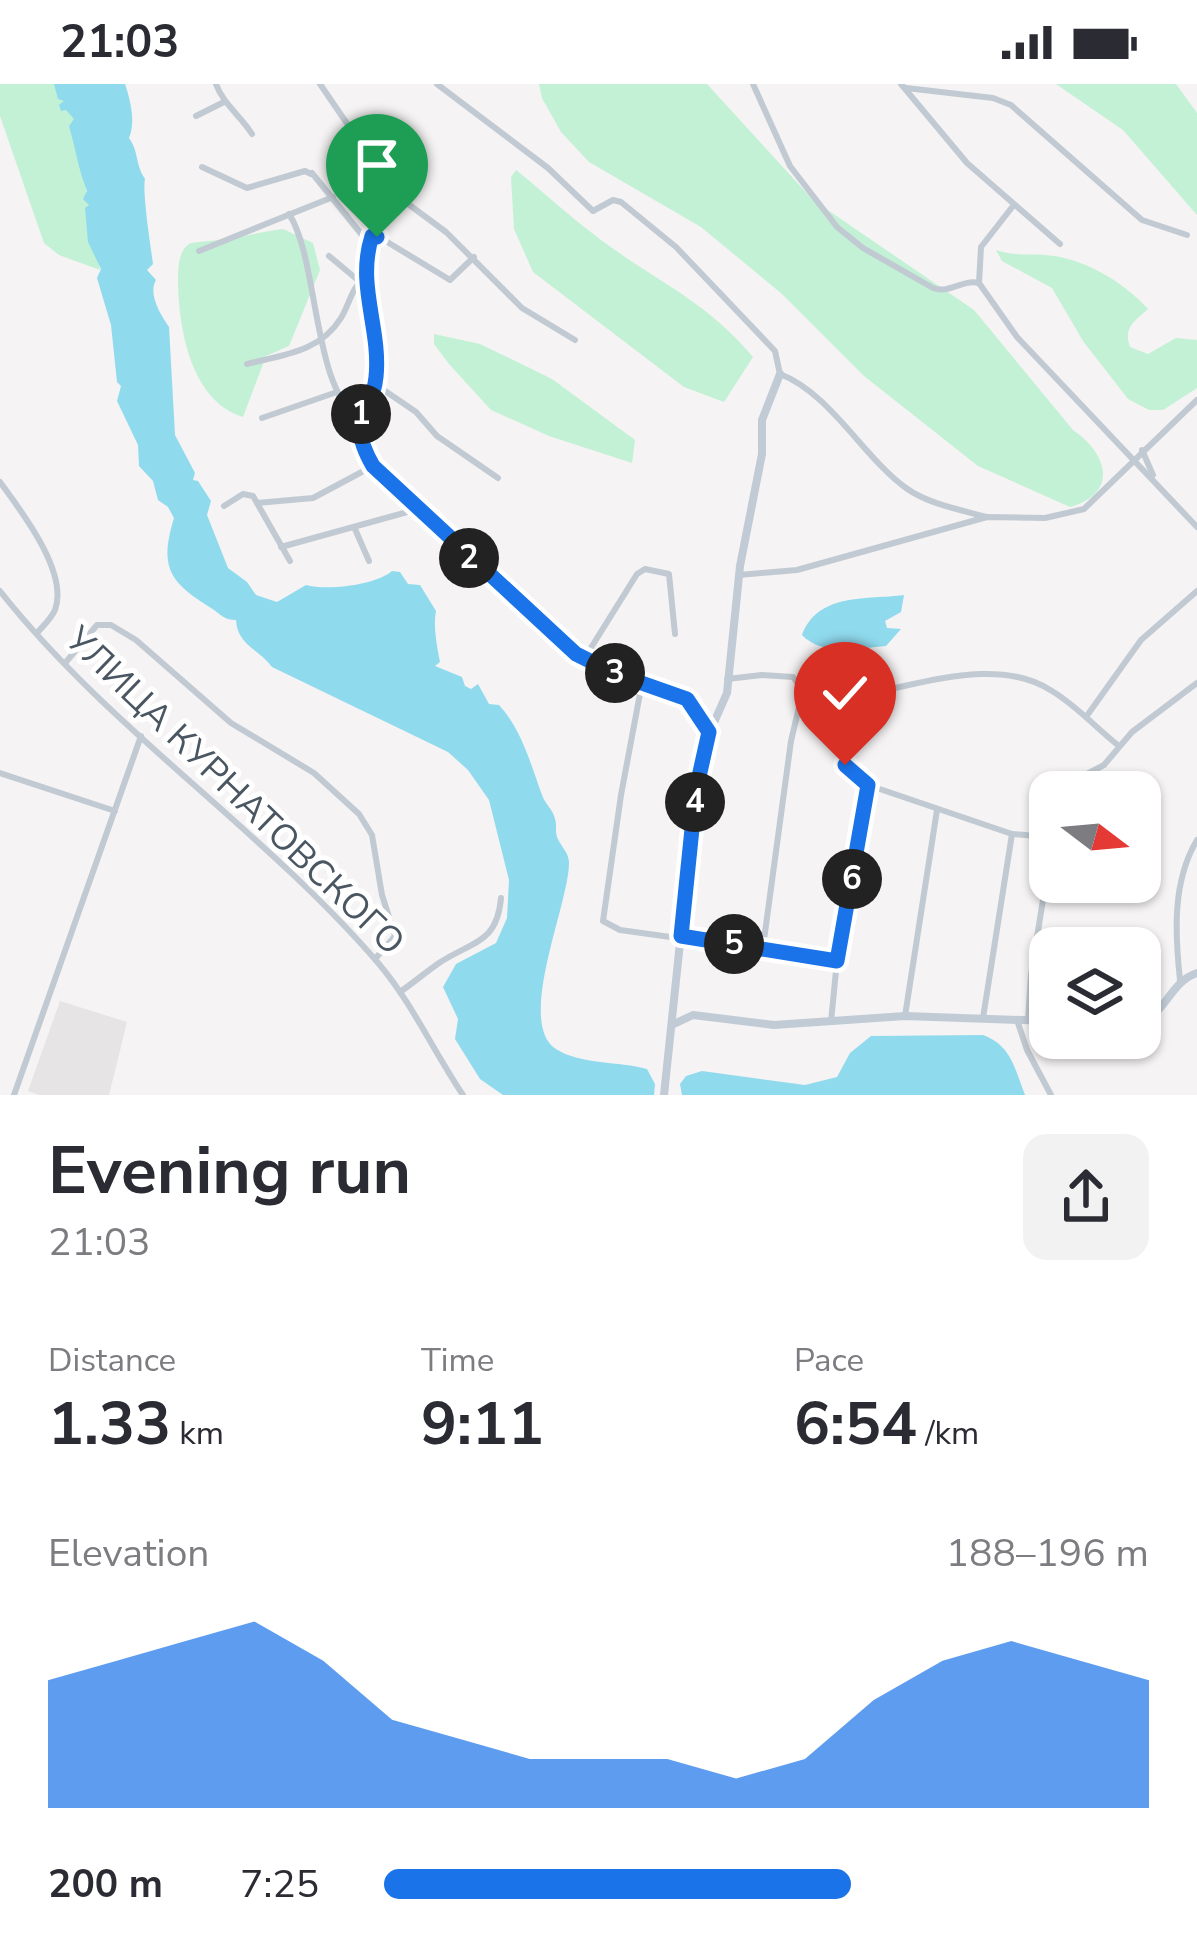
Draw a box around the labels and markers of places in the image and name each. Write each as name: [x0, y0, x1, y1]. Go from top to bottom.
pin: [326, 114, 428, 237]
pin: 1: [331, 384, 391, 444]
pin: 2: [439, 528, 499, 588]
pin: [794, 642, 896, 765]
pin: 3: [585, 643, 645, 703]
pin: 4: [665, 772, 725, 832]
pin: 6: [822, 849, 882, 909]
pin: 5: [704, 914, 764, 974]

